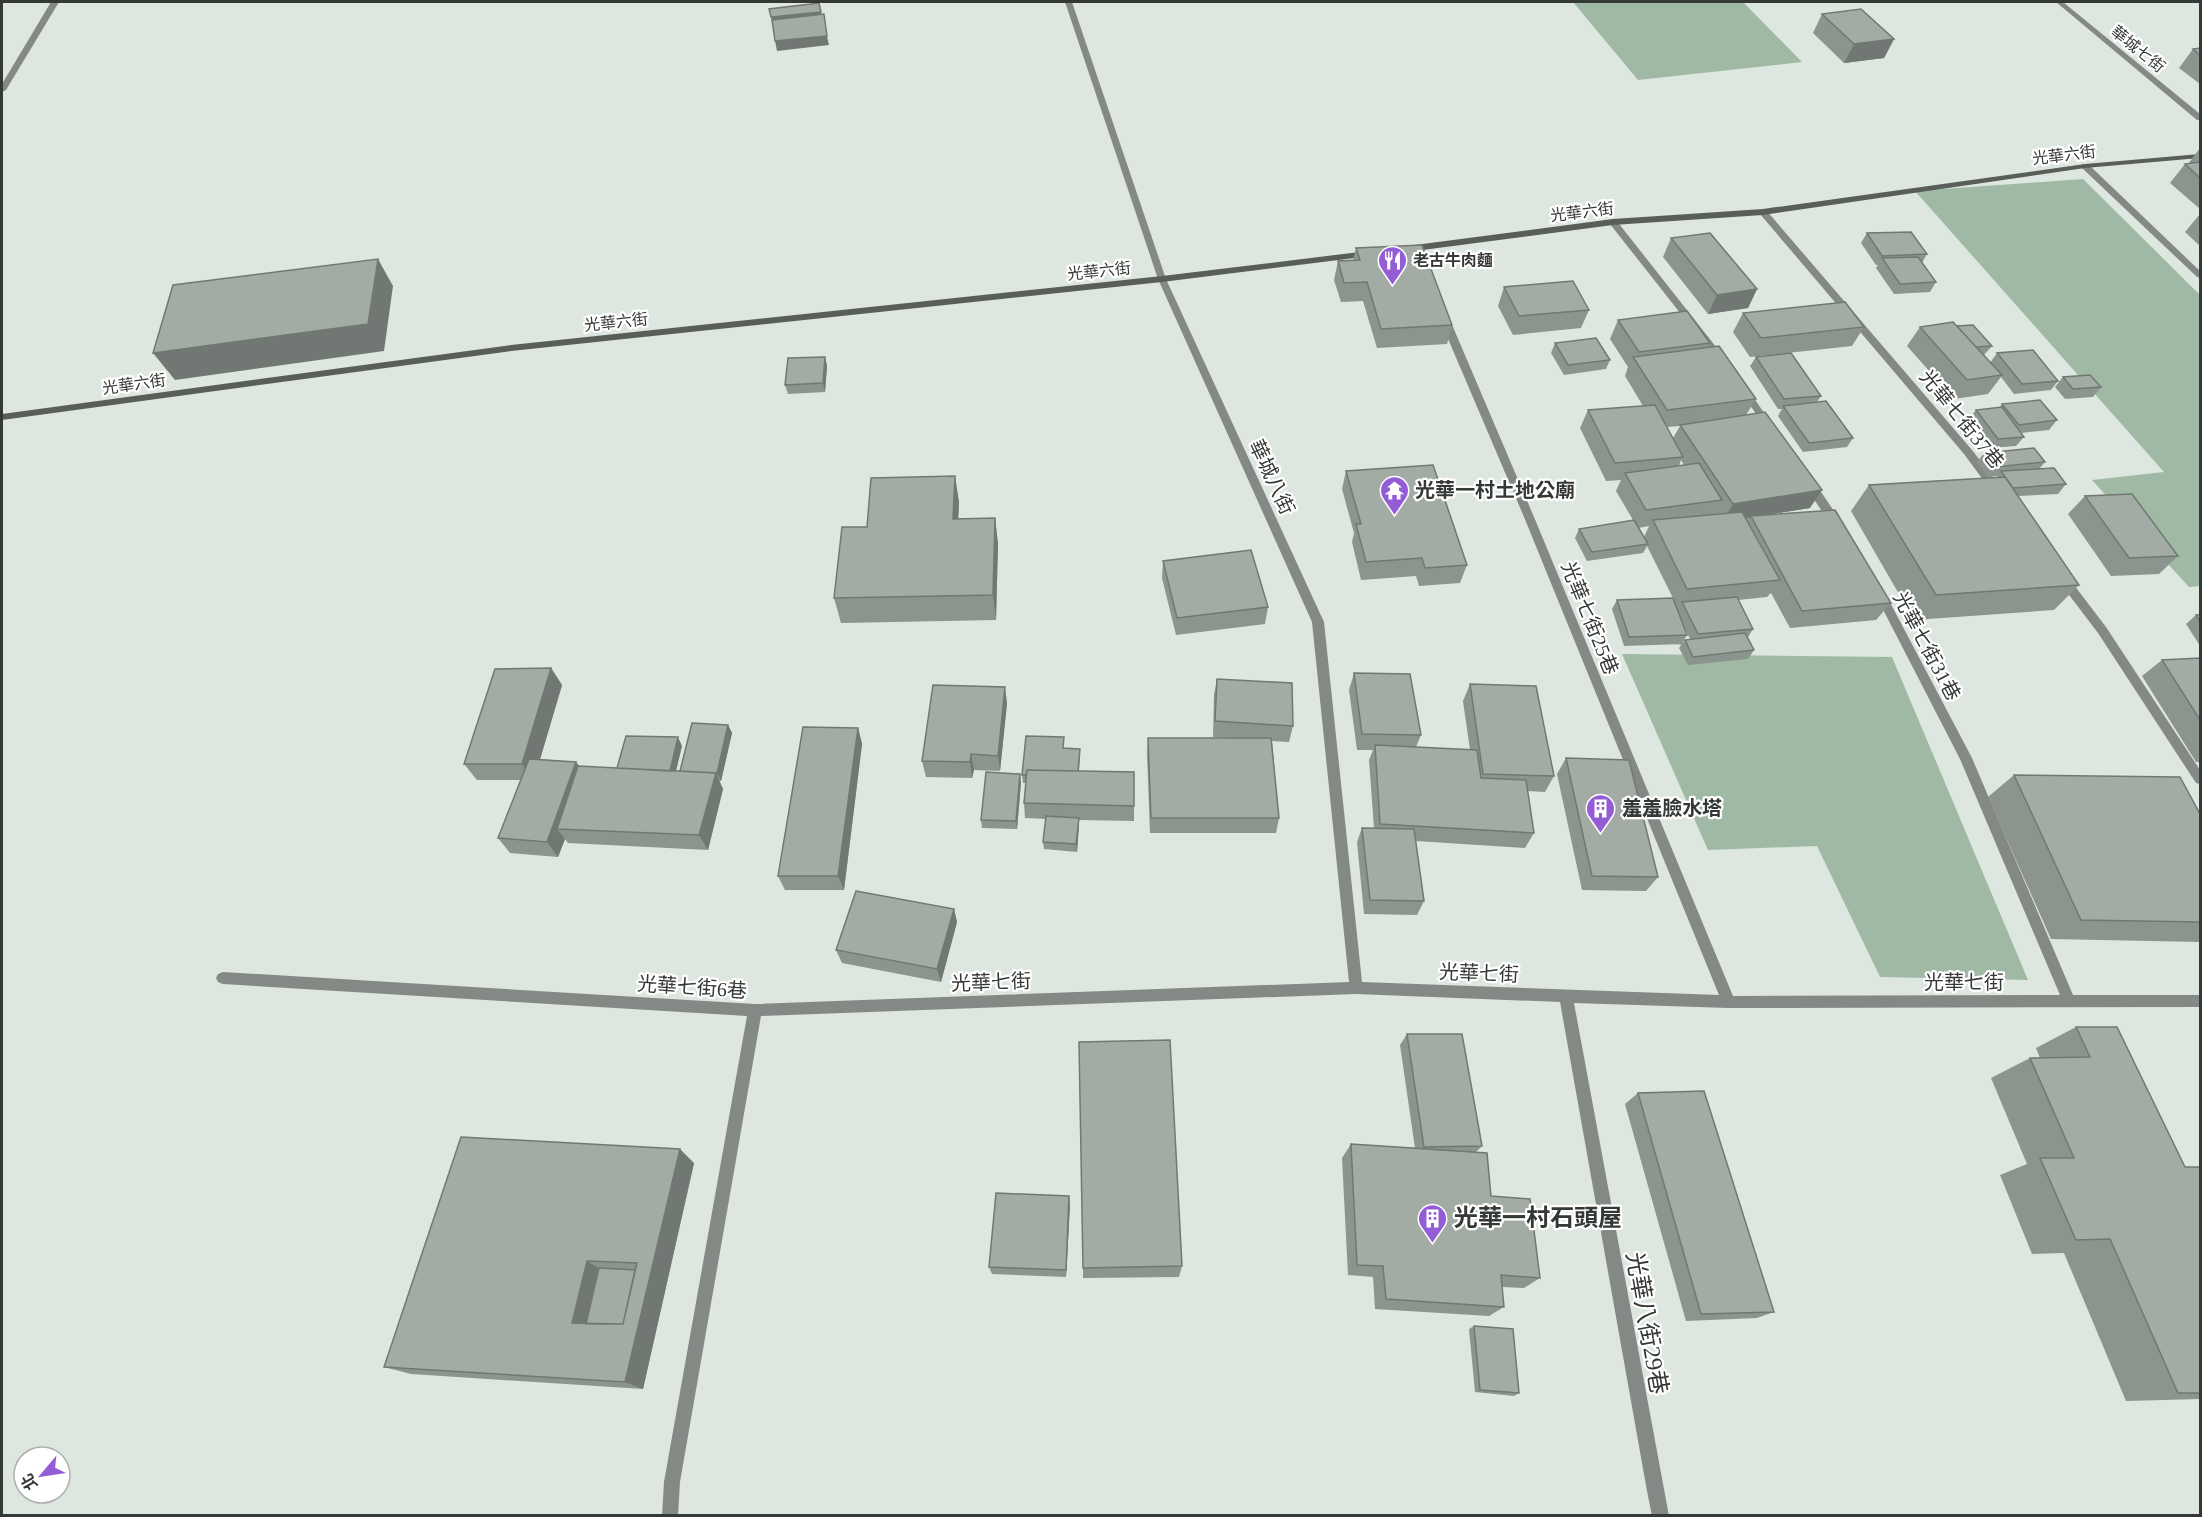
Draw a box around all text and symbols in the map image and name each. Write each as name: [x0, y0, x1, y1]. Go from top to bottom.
street label: 華城七街: [2108, 22, 2168, 76]
street label: 光華六街: [2031, 143, 2097, 167]
street label: 光華六街: [1549, 200, 1615, 224]
restaurant icon: 老古牛肉麵: [1376, 244, 1408, 286]
place label: 老古牛肉麵: [1413, 252, 1493, 269]
street label: 光華六街: [1066, 259, 1132, 283]
street label: 光華六街: [583, 310, 649, 334]
street label: 光華七街37巷: [1916, 365, 2008, 473]
street label: 光華六街: [101, 371, 167, 397]
street label: 華城八街: [1245, 436, 1299, 518]
temple icon: 光華一村土地公廟: [1378, 474, 1410, 516]
place label: 光華一村土地公廟: [1415, 479, 1575, 501]
street label: 光華七街25巷: [1557, 558, 1623, 678]
street label: 光華七街31巷: [1889, 588, 1965, 704]
building icon: 羞羞臉水塔: [1585, 792, 1617, 834]
place label: 羞羞臉水塔: [1622, 797, 1722, 819]
street label: 光華七街: [1439, 961, 1519, 985]
street label: 光華七街: [951, 970, 1031, 994]
street label: 光華七街: [1924, 971, 2004, 993]
street label: 光華七街6巷: [636, 972, 748, 1002]
building icon: 光華一村石頭屋: [1417, 1202, 1449, 1244]
place label: 光華一村石頭屋: [1454, 1205, 1622, 1231]
street label: 光華八街29巷: [1622, 1250, 1672, 1396]
north arrow: [12, 1445, 72, 1505]
text: 北: [18, 1471, 41, 1493]

